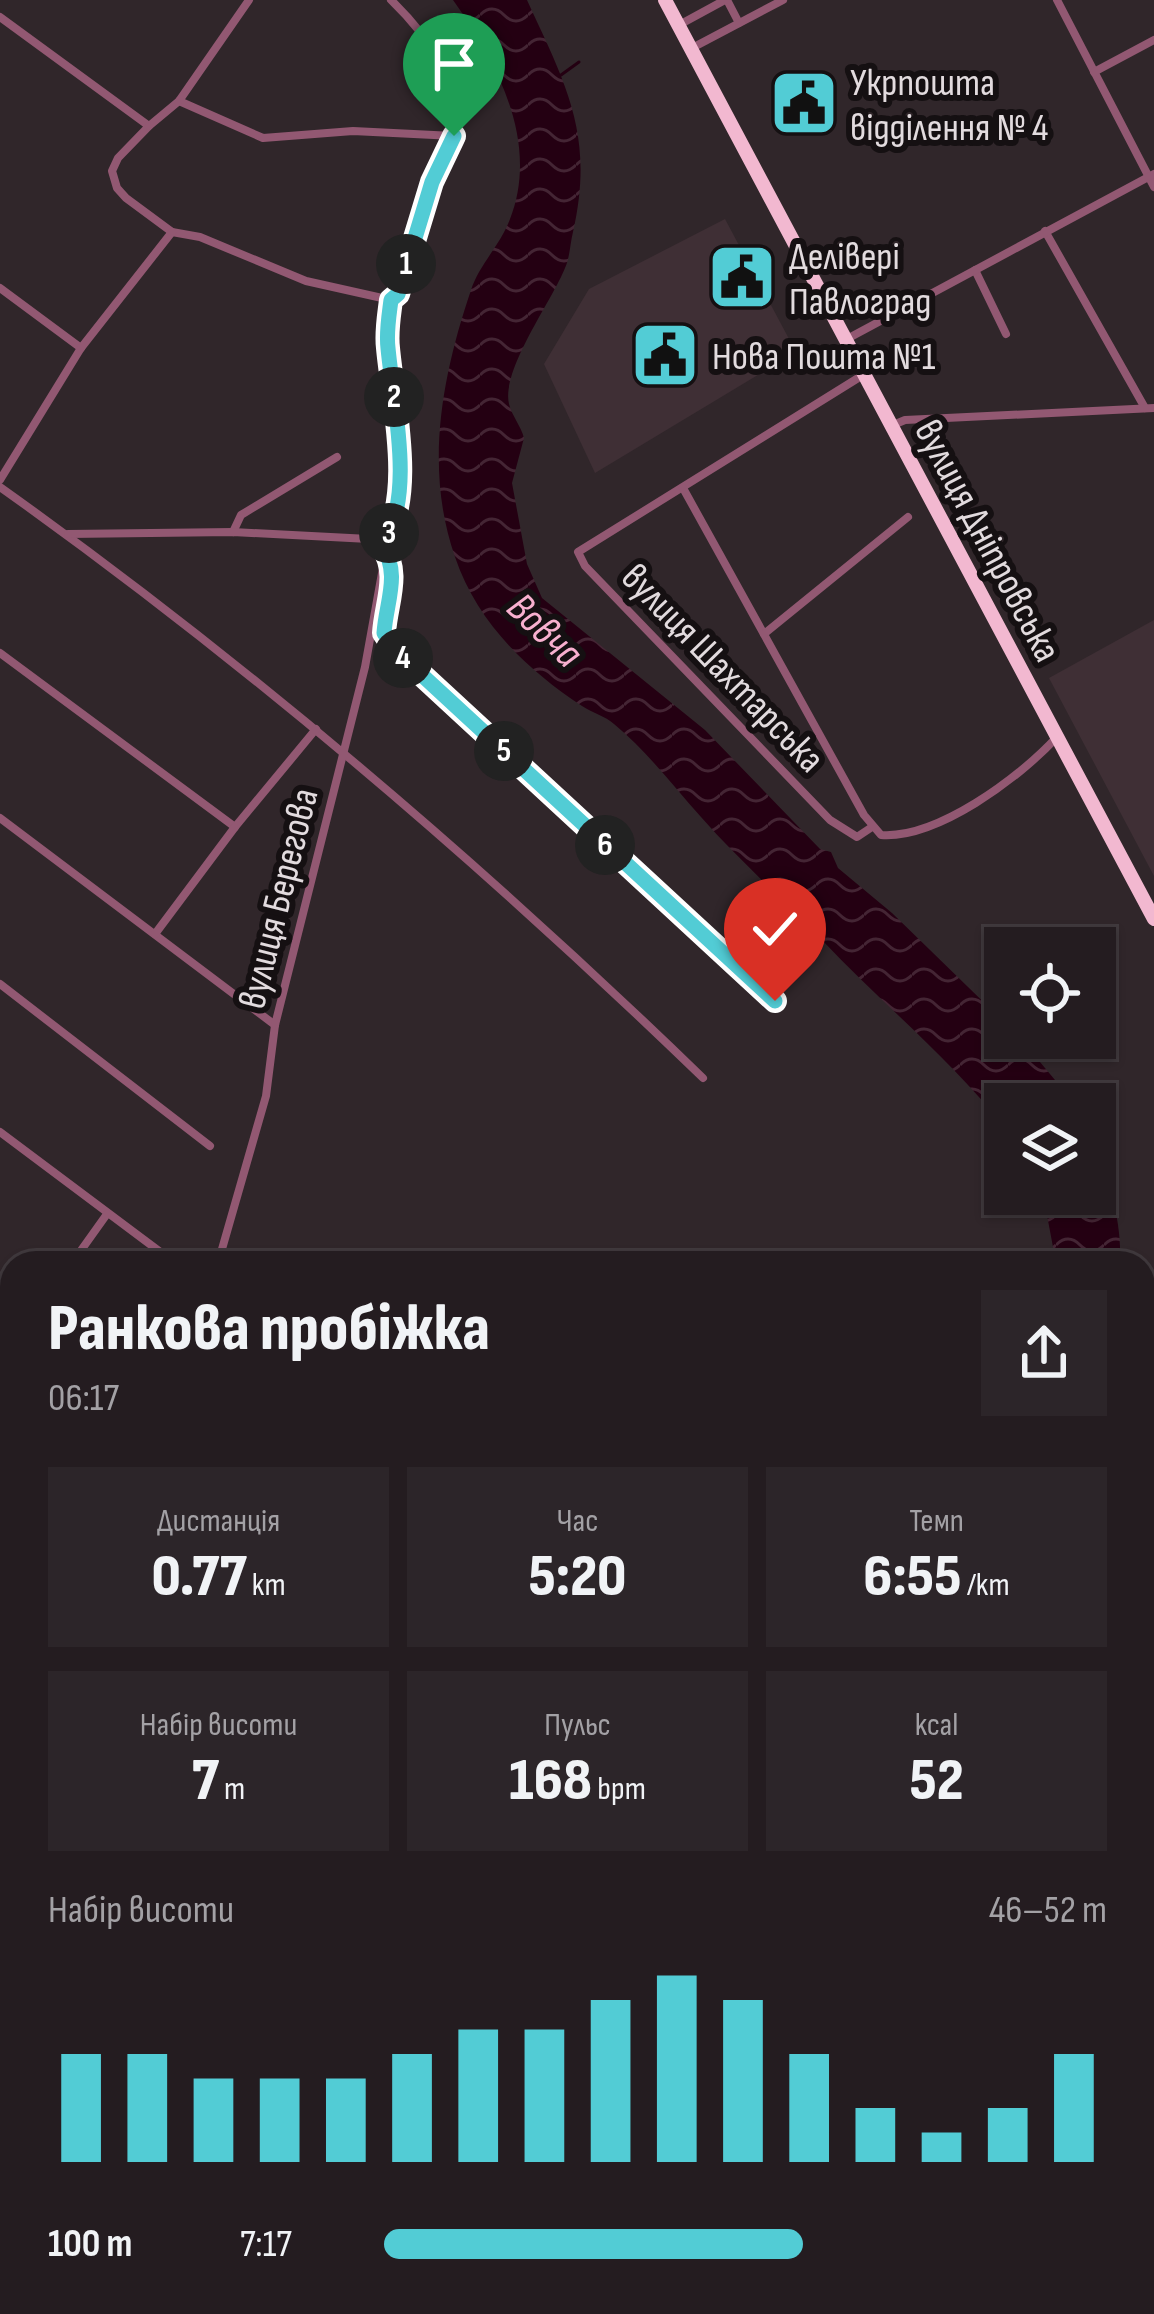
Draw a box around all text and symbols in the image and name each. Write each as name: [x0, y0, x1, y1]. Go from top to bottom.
pin: [403, 13, 505, 136]
icon: arrive: [421, 31, 487, 97]
place label: Укрпошта відділення № 4: [850, 60, 1048, 152]
public building icon: Укрпошта відділення № 4: [769, 68, 839, 138]
pin: 1: [376, 234, 436, 294]
place label: Делівері Павлоград: [789, 234, 932, 326]
public building icon: Делівері Павлоград: [707, 242, 777, 312]
text: 1: [400, 244, 412, 284]
public building icon: Нова Пошта №1: [630, 320, 700, 390]
place label: Нова Пошта №1: [712, 334, 936, 381]
pin: 2: [364, 367, 424, 427]
text: 2: [387, 377, 401, 417]
street label: вулиця Дніпровська: [903, 412, 1070, 670]
pin: 3: [359, 503, 419, 563]
text: 3: [382, 513, 396, 553]
street label: вулиця Шахтарська: [611, 555, 834, 783]
water label: Вовча: [496, 583, 593, 679]
pin: 4: [373, 628, 433, 688]
text: 4: [395, 638, 411, 678]
pin: 5: [474, 721, 534, 781]
text: 5: [497, 731, 511, 771]
street label: вулиця Берегова: [229, 784, 329, 1014]
pin: 6: [575, 815, 635, 875]
text: 6: [597, 825, 613, 865]
pin: [724, 878, 826, 1001]
icon: check: [742, 896, 808, 962]
map controls: [984, 927, 1116, 1215]
button: locate: [984, 927, 1116, 1059]
button: layers: [984, 1083, 1116, 1215]
text: Ранкова пробіжка: [48, 1290, 490, 1369]
button: share: [981, 1290, 1107, 1416]
text: 06:17: [48, 1375, 119, 1422]
text: Дистанція: [157, 1501, 280, 1541]
text: Час: [557, 1501, 598, 1541]
text: Темп: [909, 1501, 964, 1541]
text: 0.77: [151, 1541, 247, 1613]
text: 5:20: [529, 1541, 626, 1613]
text: 6:55: [863, 1541, 961, 1613]
text: km: [247, 1565, 286, 1605]
text: /km: [961, 1565, 1010, 1605]
text: Набір висоти: [140, 1705, 297, 1745]
text: Пульс: [544, 1705, 611, 1745]
text: kcal: [915, 1705, 958, 1745]
text: 7: [192, 1745, 219, 1817]
text: 168: [509, 1745, 592, 1817]
text: 52: [909, 1745, 964, 1817]
text: m: [219, 1769, 245, 1809]
text: bpm: [592, 1769, 646, 1809]
text: Набір висоти: [48, 1887, 234, 1934]
text: 46–52 m: [989, 1887, 1107, 1934]
text: 100 m: [48, 2221, 132, 2268]
text: 7:17: [240, 2221, 292, 2268]

